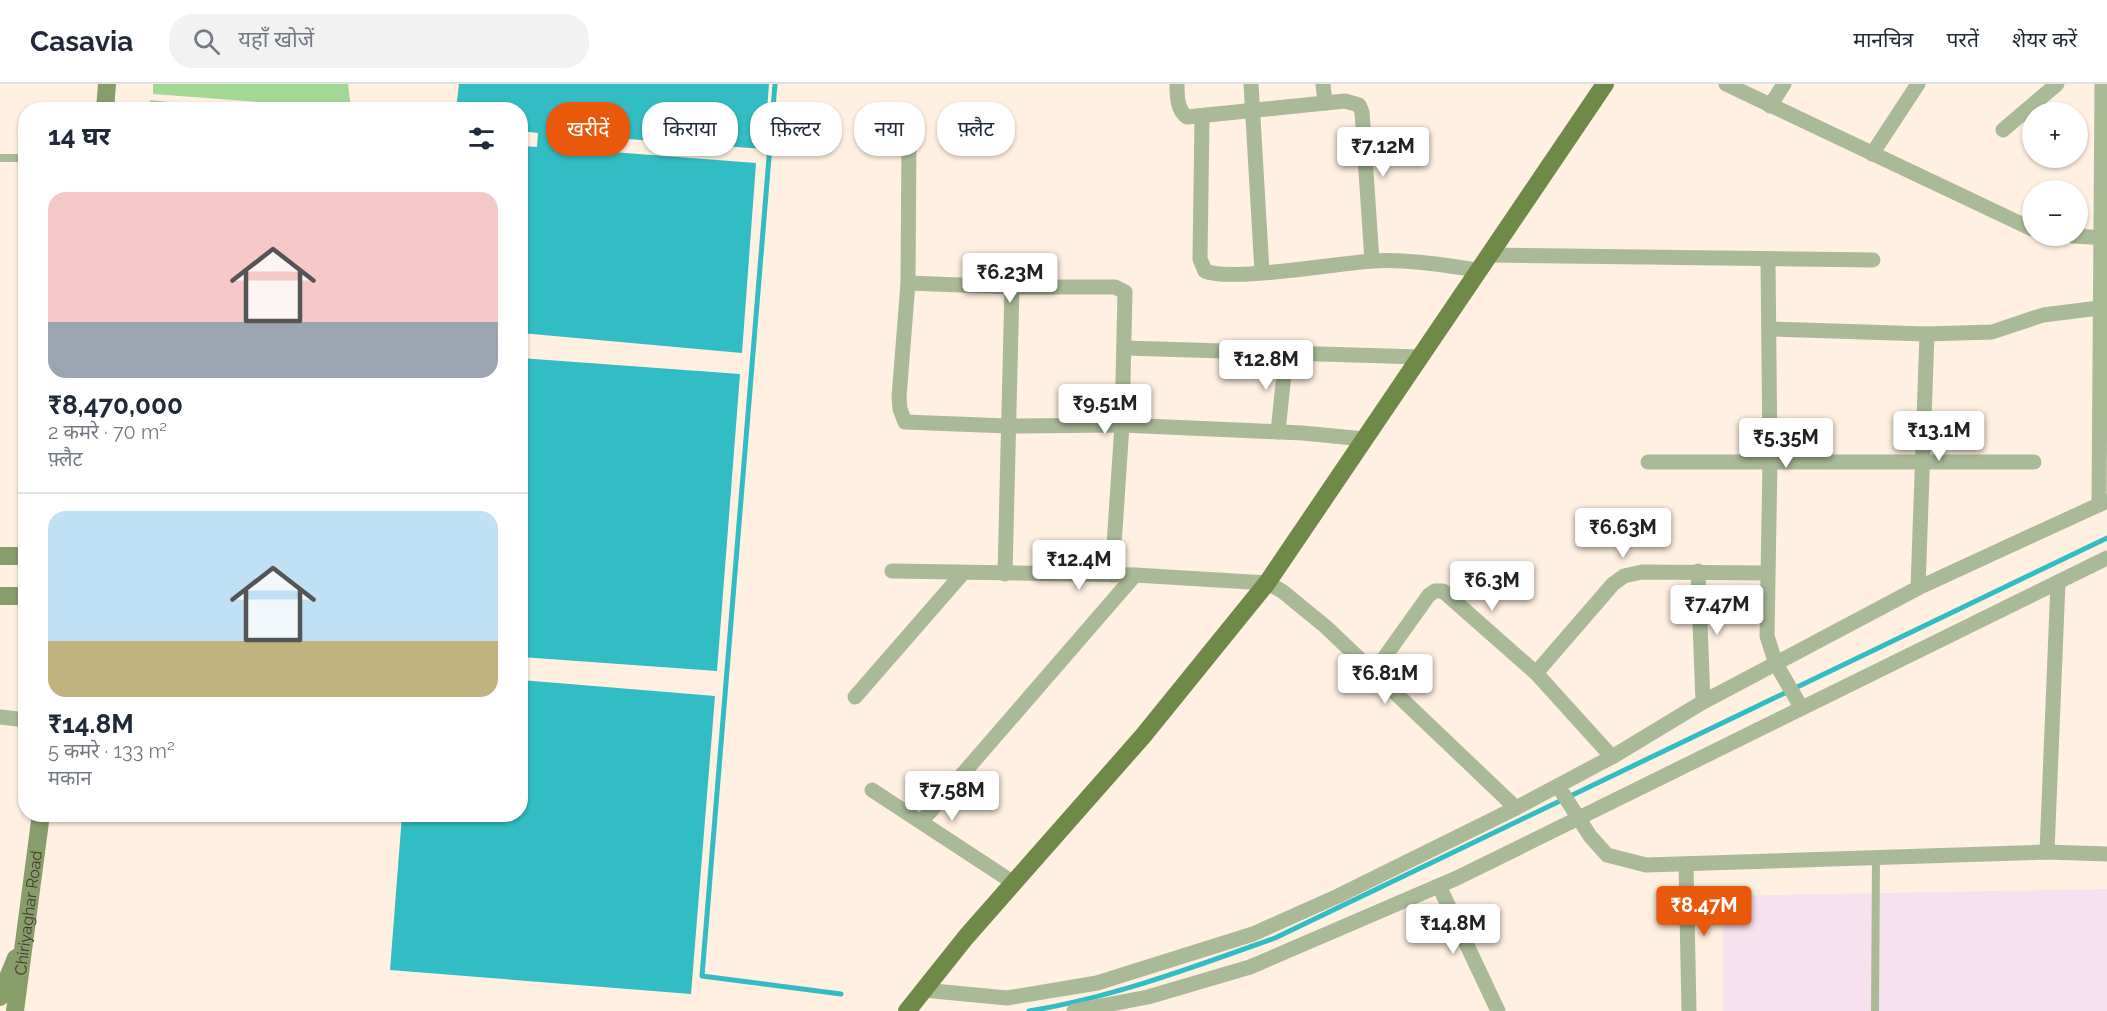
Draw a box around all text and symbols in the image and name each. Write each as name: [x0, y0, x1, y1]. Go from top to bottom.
search box: [169, 14, 589, 68]
text: Casavia: [30, 25, 133, 58]
icon: search: [190, 25, 223, 58]
text: यहाँ खोजें: [238, 26, 314, 52]
text: मानचित्र: [1853, 27, 1913, 52]
text: परतें: [1946, 27, 1979, 52]
text: शेयर करें: [2012, 27, 2077, 52]
chip: खरीदें: [546, 102, 630, 156]
chip: किराया: [642, 102, 738, 156]
chip: फ़िल्टर: [750, 102, 842, 156]
chip: नया: [854, 102, 925, 156]
chip: फ़्लैट: [937, 102, 1015, 156]
map controls: [2022, 102, 2088, 246]
button: +: [2022, 102, 2088, 168]
text: 14 घर: [48, 121, 110, 151]
icon: filters: [465, 122, 498, 155]
pin: ₹7.12M: [1334, 127, 1432, 178]
text: ₹7.12M: [1351, 134, 1415, 158]
button: −: [2022, 180, 2088, 246]
icon: home: [219, 231, 327, 339]
pin: ₹6.23M: [961, 253, 1059, 304]
text: ₹6.23M: [976, 260, 1044, 284]
pin: ₹12.8M: [1217, 340, 1315, 391]
text: ₹12.8M: [1233, 347, 1299, 371]
pin: ₹9.51M: [1056, 384, 1154, 435]
text: ₹8,470,000: [48, 390, 183, 420]
text: ₹9.51M: [1072, 391, 1138, 415]
pin: ₹13.1M: [1890, 411, 1988, 462]
pin: ₹5.35M: [1737, 418, 1835, 469]
text: ₹13.1M: [1907, 418, 1971, 442]
text: 2 कमरे · 70 m²: [48, 420, 167, 444]
text: ₹5.35M: [1753, 425, 1819, 449]
text: फ़्लैट: [48, 447, 83, 471]
pin: ₹6.63M: [1574, 508, 1672, 559]
text: ₹6.63M: [1589, 515, 1657, 539]
pin: ₹12.4M: [1030, 540, 1128, 591]
text: ₹12.4M: [1046, 547, 1112, 571]
icon: home: [219, 550, 327, 658]
pin: ₹6.3M: [1450, 561, 1534, 612]
text: ₹6.3M: [1464, 568, 1520, 592]
pin: ₹7.47M: [1668, 585, 1766, 636]
text: ₹7.47M: [1684, 592, 1750, 616]
pin: ₹6.81M: [1336, 654, 1434, 705]
text: ₹6.81M: [1352, 661, 1418, 685]
text: ₹14.8M: [48, 709, 134, 739]
text: 5 कमरे · 133 m²: [48, 739, 175, 763]
text: मकान: [48, 766, 92, 790]
pin: ₹7.58M: [903, 771, 1001, 822]
text: ₹7.58M: [919, 778, 985, 802]
street label: Chiriyaghar Road: [11, 849, 46, 977]
pin: ₹8.47M: [1655, 886, 1753, 937]
text: ₹8.47M: [1670, 893, 1738, 917]
pin: ₹14.8M: [1404, 904, 1502, 955]
text: ₹14.8M: [1420, 911, 1486, 935]

